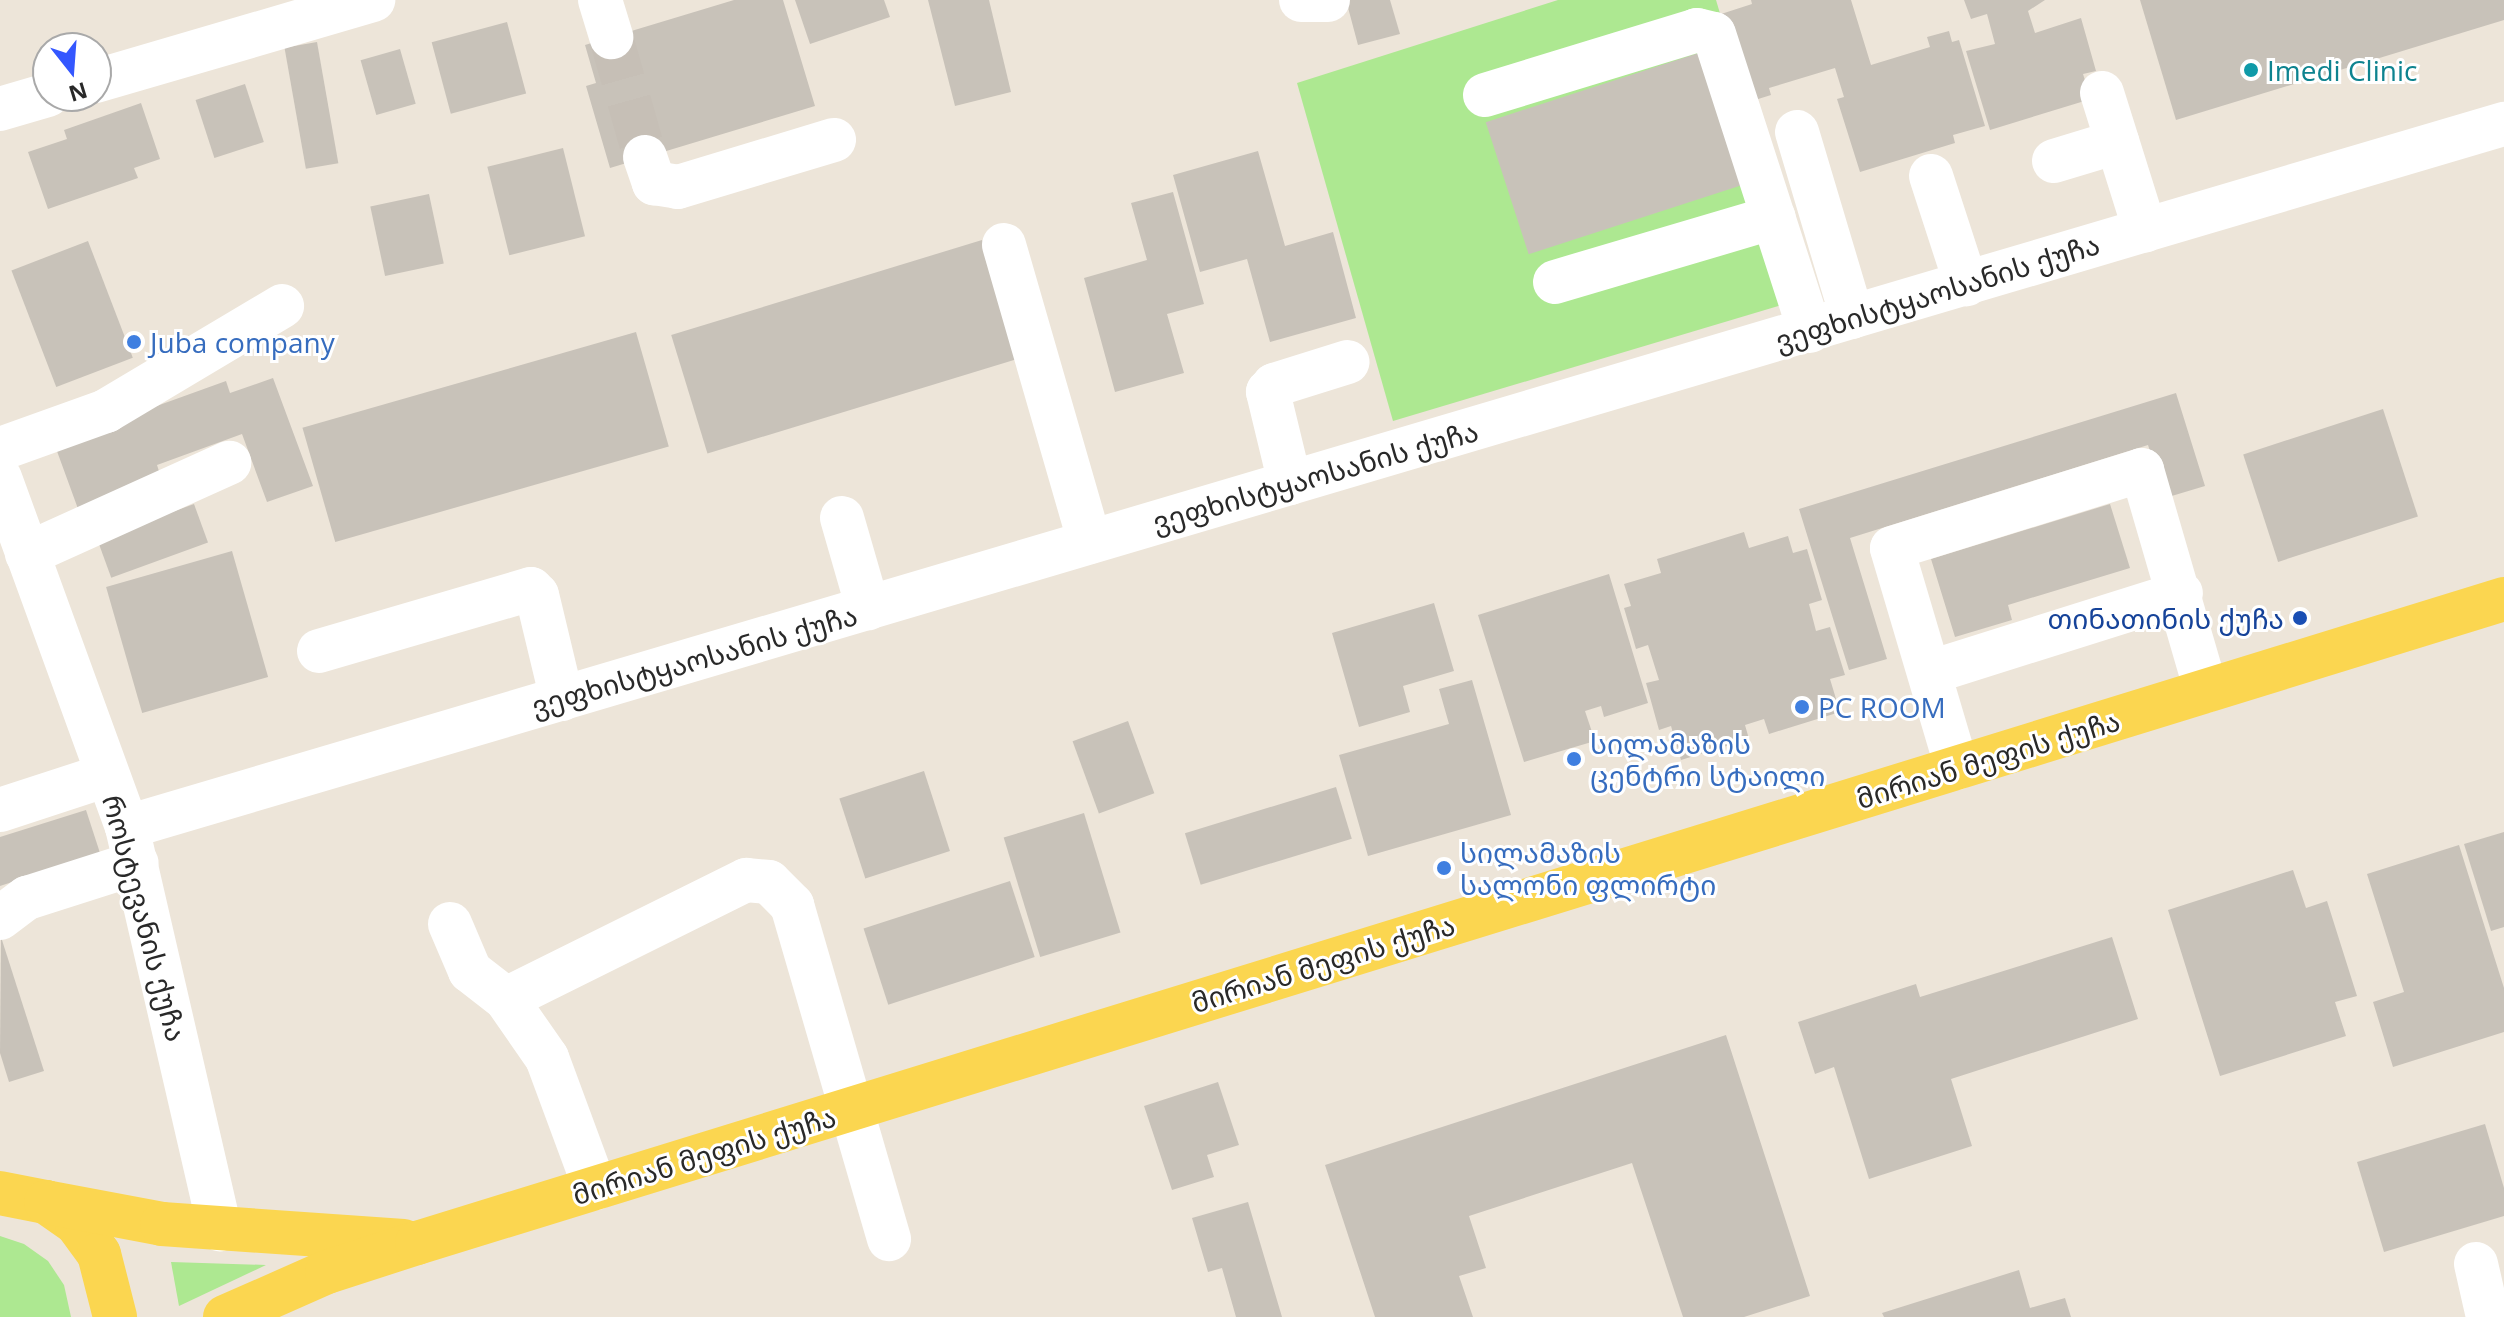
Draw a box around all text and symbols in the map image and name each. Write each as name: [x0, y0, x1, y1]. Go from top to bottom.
north arrow: [32, 32, 112, 112]
place label: Imedi Clinic: [2267, 53, 2417, 87]
marker: Imedi Clinic: [2242, 61, 2260, 79]
text: N: [65, 76, 91, 110]
street label: ვეფხისტყაოსანის ქუჩა: [1771, 227, 2103, 357]
place label: Juba company: [150, 325, 335, 359]
marker: Juba company: [125, 333, 143, 351]
street label: ვეფხისტყაოსანის ქუჩა: [1148, 413, 1482, 539]
street label: ვეფხისტყაოსანის ქუჩა: [527, 597, 861, 723]
place label: თინათინის ქუჩა: [2048, 601, 2284, 635]
marker: თინათინის ქუჩა: [2291, 609, 2309, 627]
place label: PC ROOM: [1818, 690, 1946, 724]
marker: PC ROOM: [1793, 698, 1811, 716]
street label: მირიან მეფის ქუჩა: [1852, 703, 2124, 815]
place label: სილამაზის ცენტრი სტაილი: [1590, 726, 1825, 792]
marker: სილამაზის ცენტრი სტაილი: [1565, 750, 1583, 768]
street label: როსტევანის ქუჩა: [96, 791, 194, 1045]
place label: სილამაზის სალონი ფლირტი: [1460, 835, 1716, 901]
marker: სილამაზის სალონი ფლირტი: [1435, 859, 1453, 877]
street label: მირიან მეფის ქუჩა: [1187, 907, 1459, 1019]
street label: მირიან მეფის ქუჩა: [568, 1099, 840, 1211]

